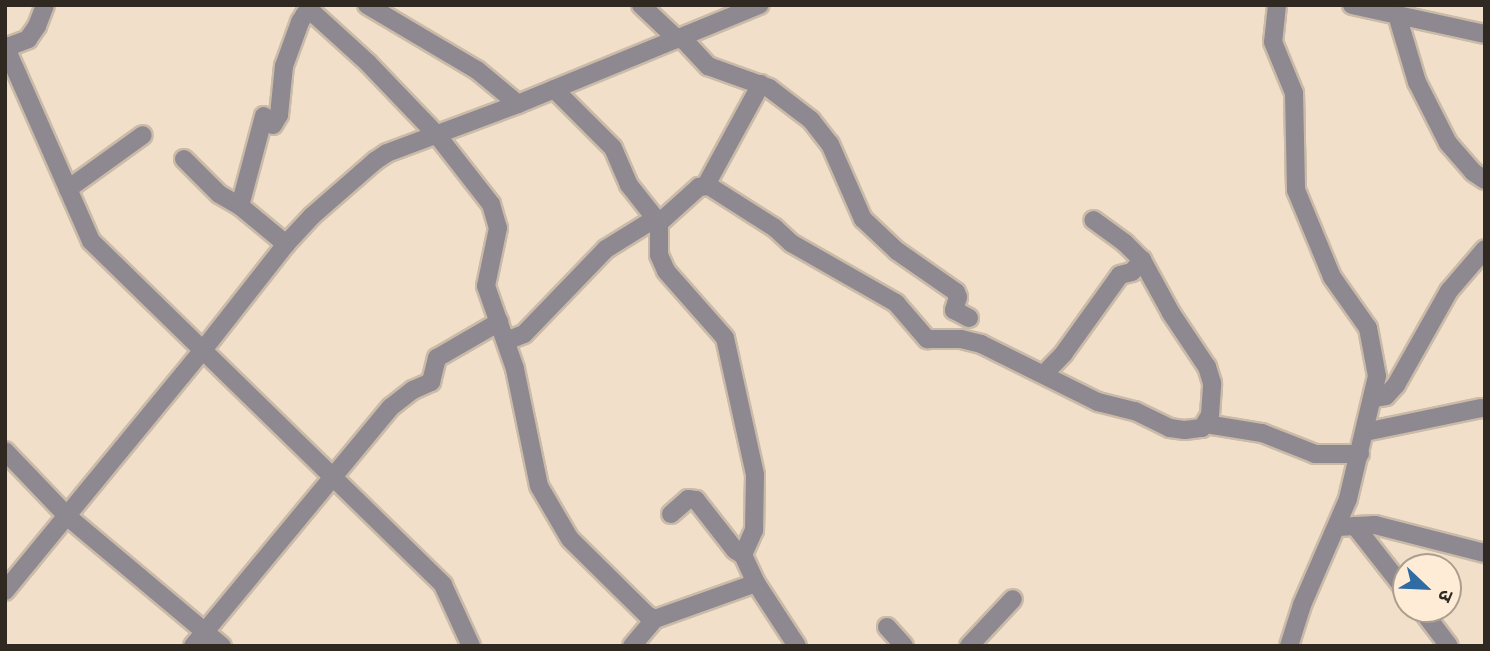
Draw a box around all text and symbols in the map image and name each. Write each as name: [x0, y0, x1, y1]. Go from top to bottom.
north arrow: [1392, 553, 1462, 623]
text: उ: [1431, 586, 1458, 605]

